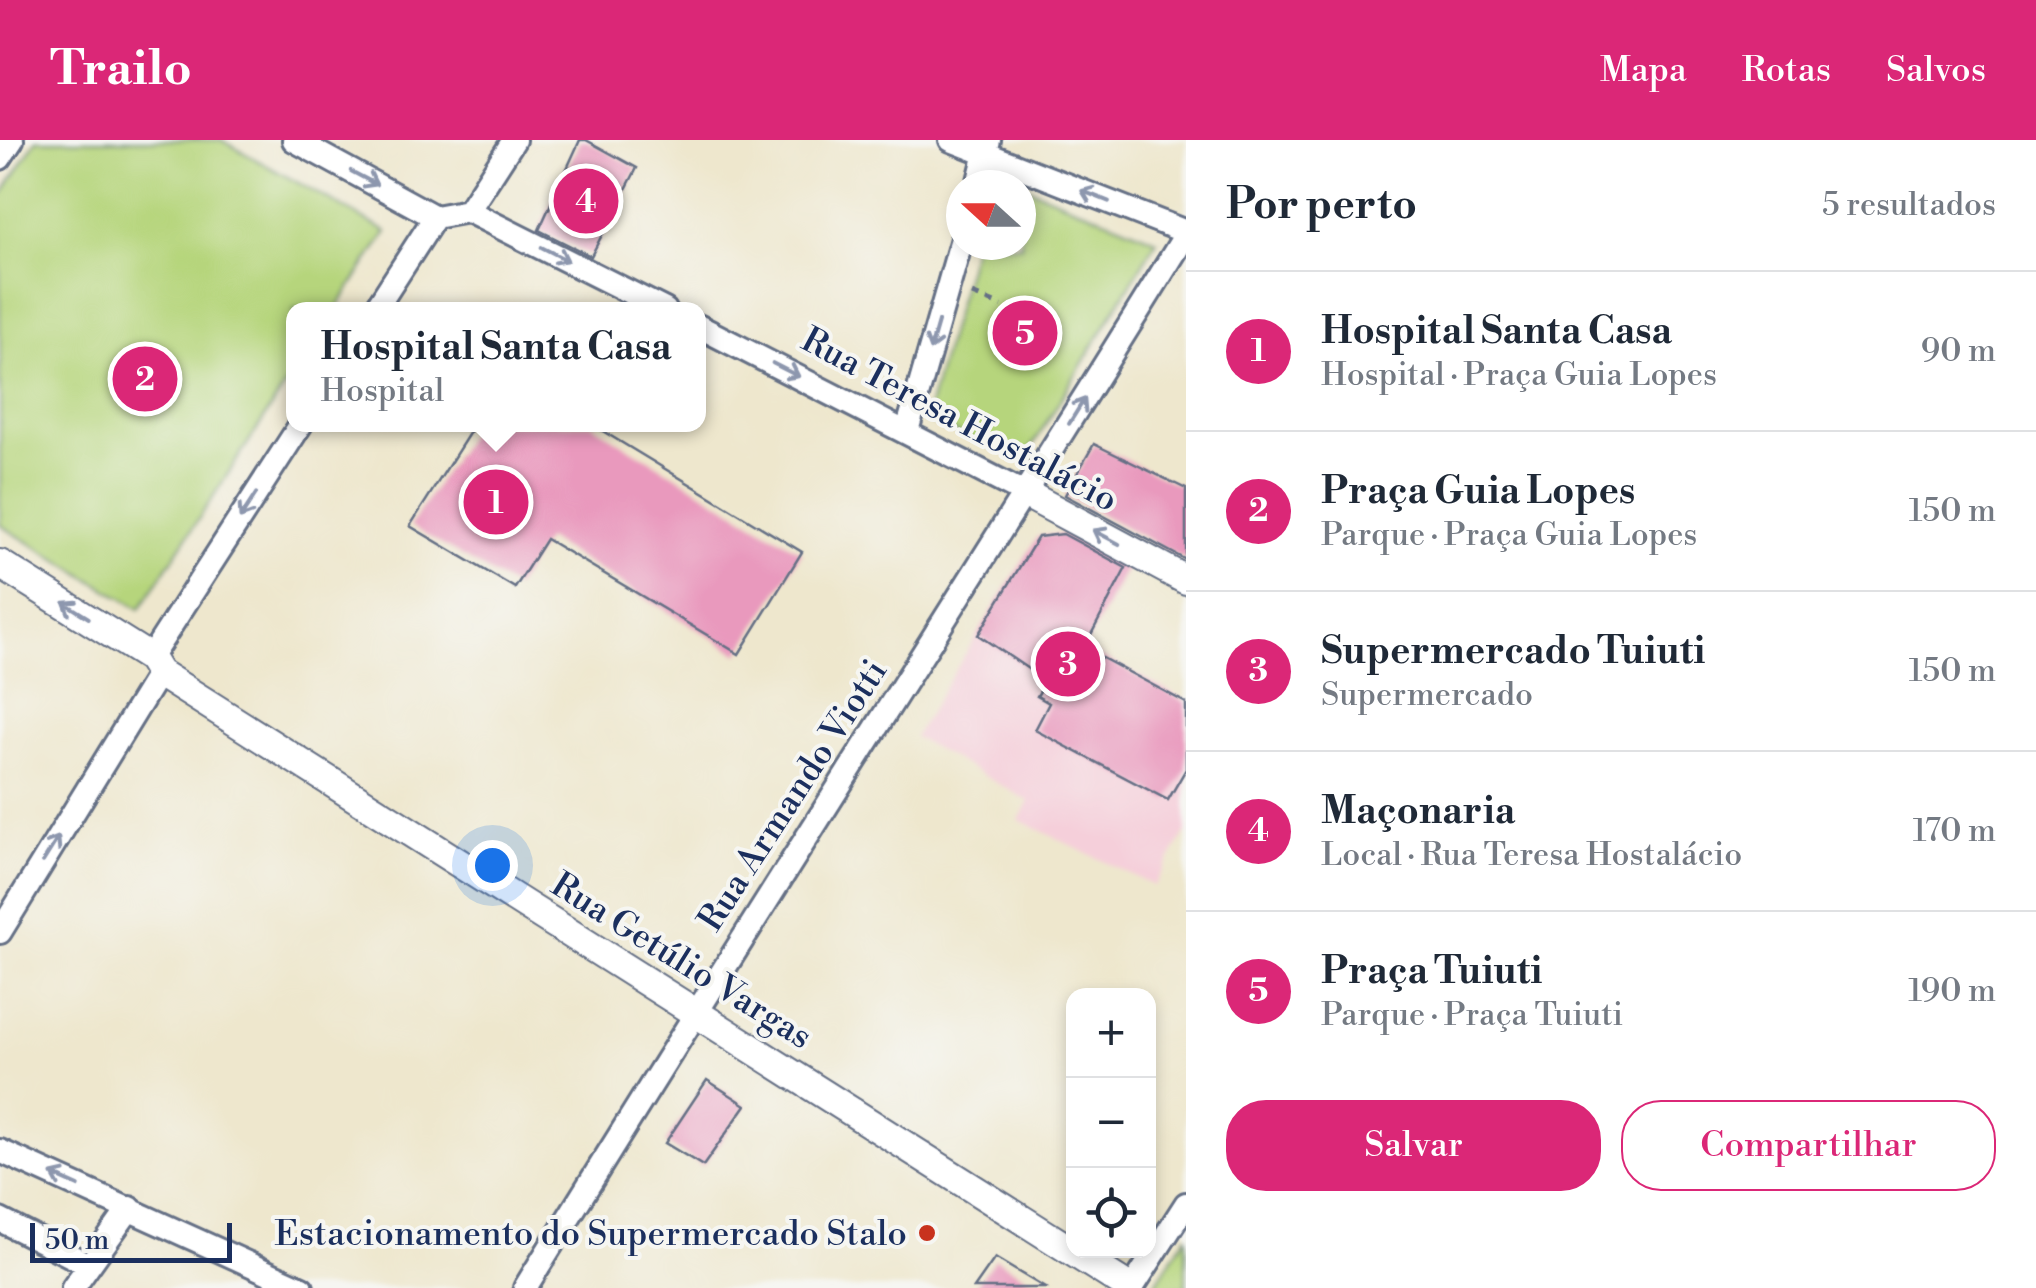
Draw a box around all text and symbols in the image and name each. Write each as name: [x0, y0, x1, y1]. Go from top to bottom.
text: Trailo: [50, 40, 192, 100]
text: Mapa: [1600, 49, 1687, 92]
text: Rotas: [1742, 49, 1831, 92]
text: Salvos: [1886, 49, 1986, 92]
pin: 4: [554, 163, 618, 238]
one-way arrow: [349, 169, 379, 189]
north arrow: [946, 170, 1036, 260]
text: Por perto: [1226, 179, 1417, 232]
one-way arrow: [1081, 185, 1111, 203]
text: 5 resultados: [1822, 185, 1996, 225]
one-way arrow: [539, 245, 569, 264]
pin: 5: [992, 296, 1058, 370]
popup: [286, 302, 706, 432]
text: Hospital Santa Casa: [1321, 308, 1672, 355]
street label: Rua Teresa Hostalácio: [794, 319, 1125, 522]
one-way arrow: [924, 320, 942, 351]
text: Hospital Santa Casa: [320, 324, 672, 371]
text: 1: [1251, 331, 1266, 371]
text: 90 m: [1921, 331, 1996, 371]
pin: 2: [112, 342, 178, 416]
text: Hospital · Praça Guia Lopes: [1321, 355, 1717, 395]
one-way arrow: [770, 361, 800, 380]
text: Hospital: [320, 371, 444, 411]
one-way arrow: [1067, 397, 1087, 425]
pin: 1: [464, 464, 528, 540]
text: Praça Guia Lopes: [1321, 468, 1635, 515]
text: 2: [1248, 491, 1269, 531]
text: 150 m: [1909, 491, 1996, 531]
one-way arrow: [238, 492, 259, 520]
text: Parque · Praça Guia Lopes: [1321, 515, 1697, 555]
one-way arrow: [1092, 527, 1121, 546]
one-way arrow: [62, 600, 90, 620]
pin: 3: [1036, 626, 1100, 702]
text: Supermercado Tuiuti: [1321, 628, 1705, 675]
text: 3: [1249, 651, 1268, 691]
text: 150 m: [1909, 651, 1996, 691]
street label: Rua Armando Viotti: [689, 652, 897, 940]
text: Supermercado: [1321, 675, 1533, 715]
text: Maçonaria: [1321, 788, 1515, 835]
text: 4: [1248, 811, 1269, 851]
text: 170 m: [1913, 811, 1996, 851]
one-way arrow: [41, 835, 61, 864]
text: Local · Rua Teresa Hostalácio: [1321, 835, 1742, 875]
your location: [467, 840, 518, 891]
street label: Rua Getúlio Vargas: [543, 864, 820, 1059]
text: Praça Tuiuti: [1321, 948, 1542, 995]
text: 5: [1249, 971, 1268, 1011]
text: 190 m: [1908, 971, 1996, 1011]
map controls: [1066, 988, 1156, 1258]
button: +: [1066, 988, 1156, 1078]
text: Parque · Praça Tuiuti: [1321, 995, 1623, 1035]
button: −: [1066, 1078, 1156, 1168]
button: Salvar: [1226, 1100, 1601, 1191]
button: Compartilhar: [1621, 1100, 1996, 1191]
button: locate: [1066, 1168, 1156, 1258]
one-way arrow: [50, 1170, 81, 1188]
place label: Estacionamento do Supermercado Stalo: [275, 1213, 907, 1256]
scale bar: [30, 1218, 232, 1262]
marker: Estacionamento do Supermercado Stalo: [916, 1222, 938, 1244]
text: 50 m: [45, 1223, 109, 1258]

